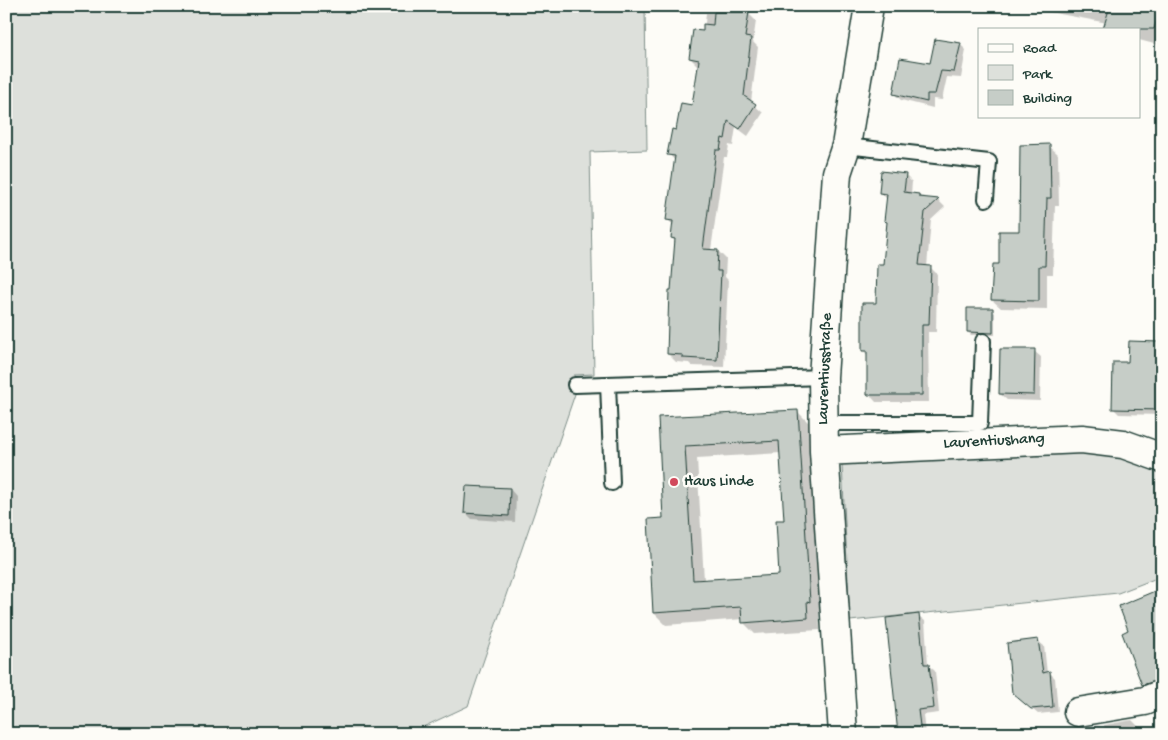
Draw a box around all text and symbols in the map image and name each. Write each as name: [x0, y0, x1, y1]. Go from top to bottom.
legend: [978, 28, 1140, 118]
text: Road: [1023, 40, 1057, 58]
text: Park: [1022, 66, 1053, 84]
text: Building: [1022, 90, 1072, 108]
street label: Laurentiusstraße: [815, 312, 837, 425]
street label: Laurentiushang: [943, 430, 1045, 454]
place label: Haus Linde: [684, 473, 755, 492]
marker: Haus Linde: [668, 476, 680, 488]

